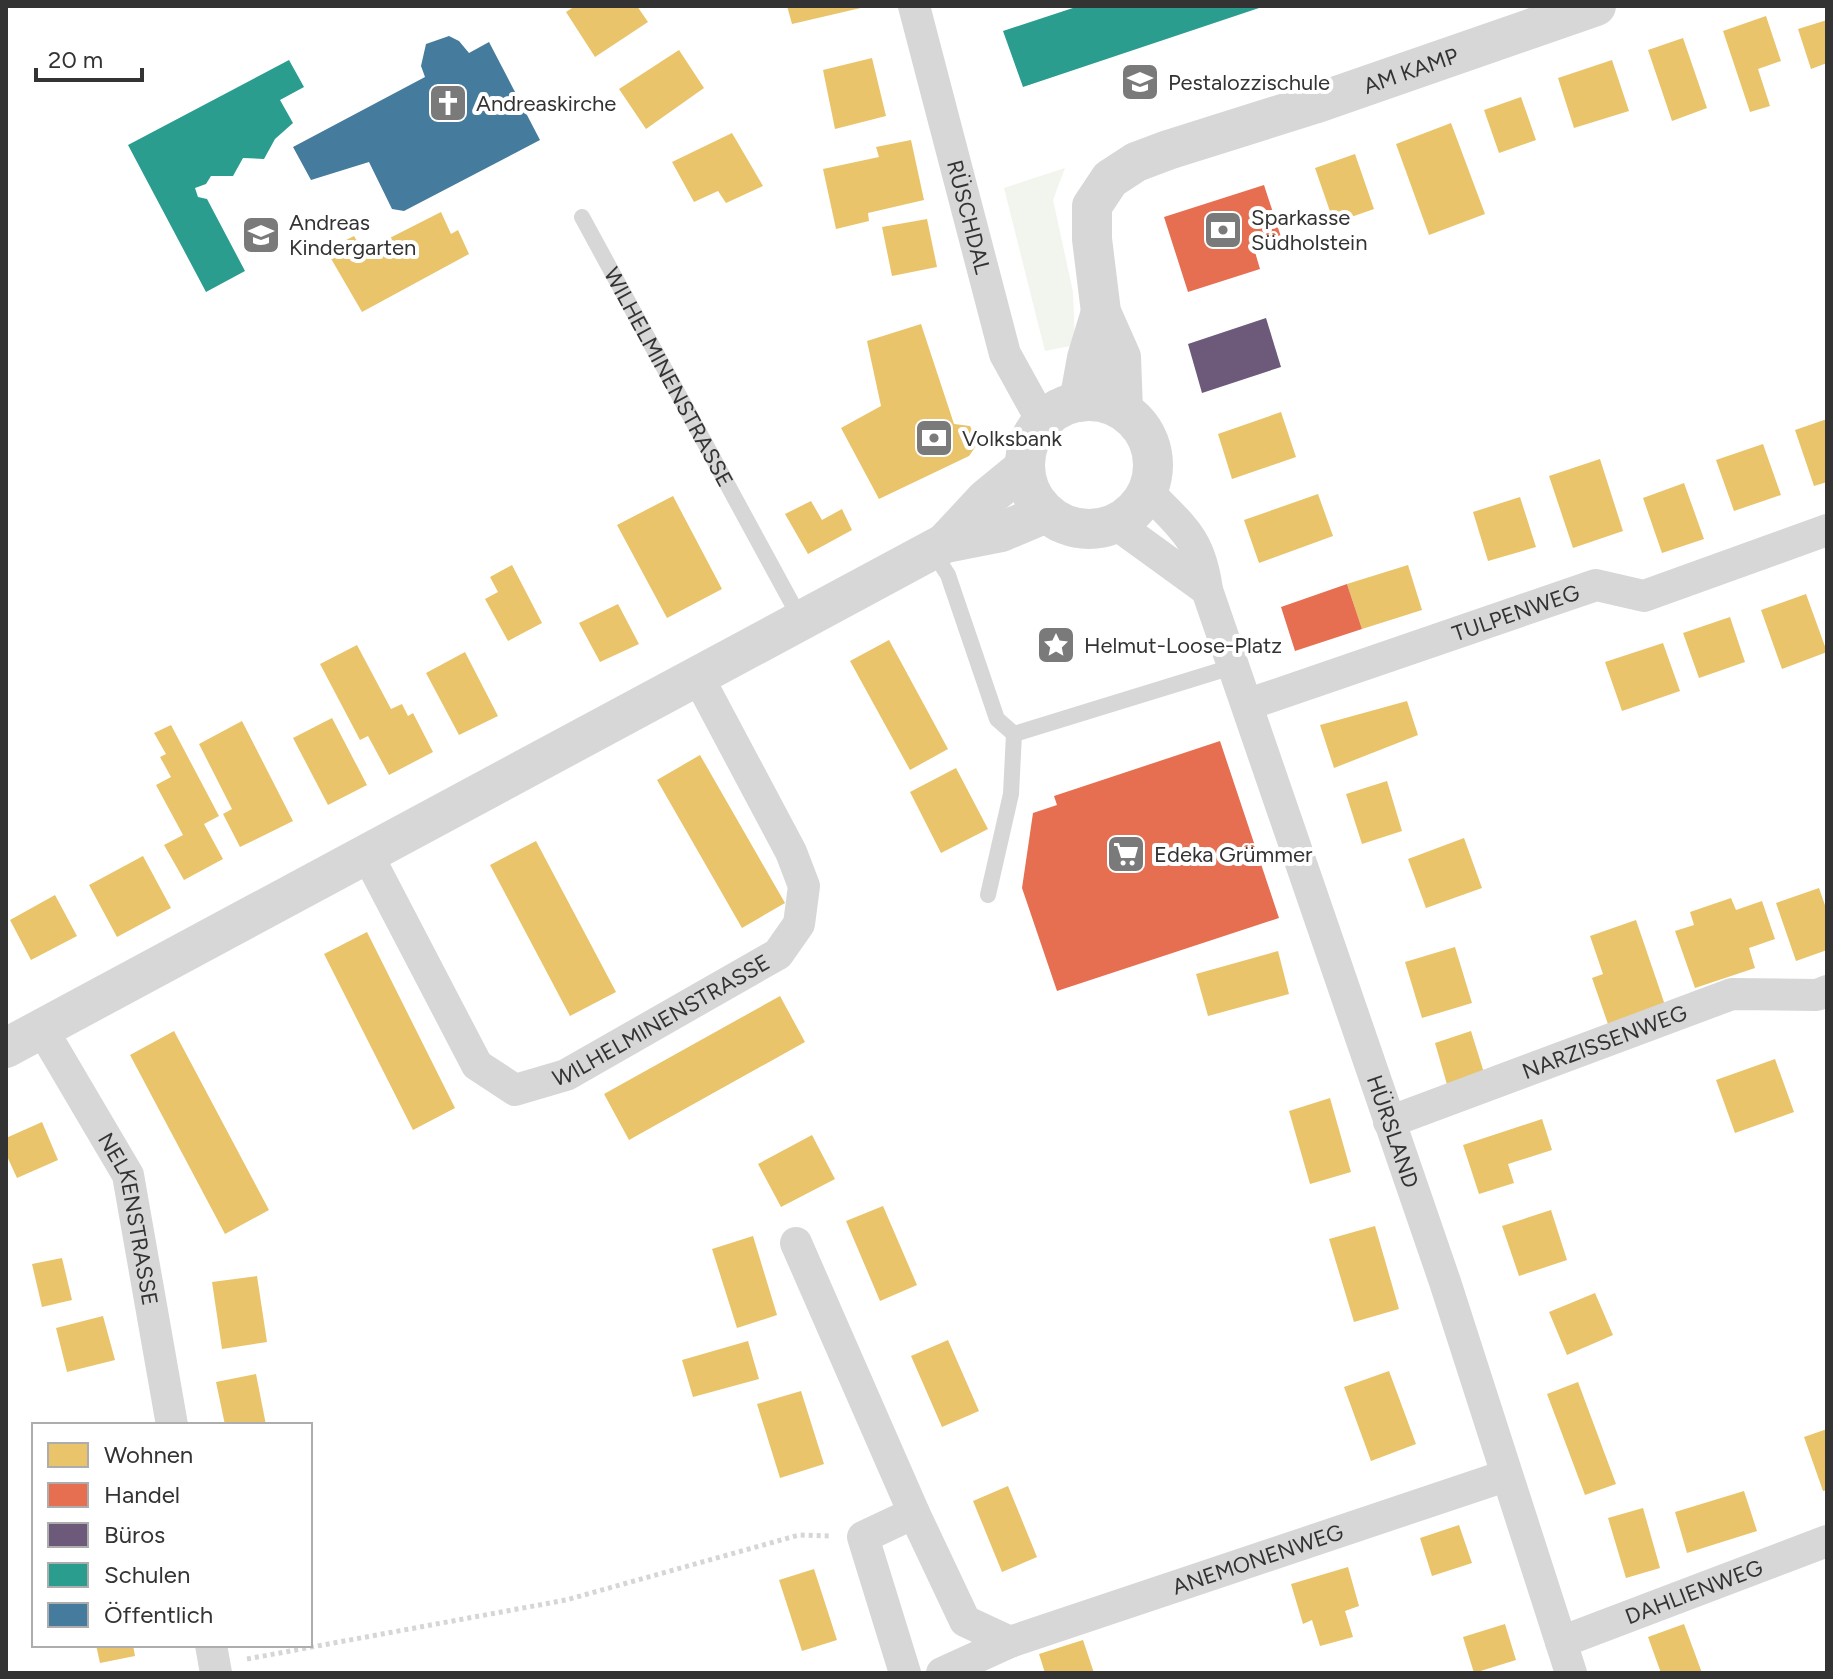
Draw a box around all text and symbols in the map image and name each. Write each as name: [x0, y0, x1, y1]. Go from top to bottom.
scale bar: [36, 32, 142, 82]
street label: AM KAMP: [1360, 42, 1462, 100]
text: 20 m: [48, 45, 103, 74]
school or university icon: Pestalozzischule: [1119, 61, 1161, 103]
place label: Pestalozzischule: [1168, 69, 1330, 96]
church icon: Andreaskirche: [427, 82, 469, 124]
place label: Andreaskirche: [476, 90, 616, 117]
street label: RÜSCHDAL: [941, 157, 997, 277]
place label: Sparkasse Südholstein: [1251, 204, 1367, 256]
place label: Andreas Kindergarten: [289, 209, 416, 261]
bank icon: Sparkasse Südholstein: [1202, 209, 1244, 251]
school or university icon: Andreas Kindergarten: [240, 214, 282, 256]
street label: WILHELMINENSTRASSE: [598, 263, 739, 492]
bank icon: Volksbank: [913, 417, 955, 459]
place label: Volksbank: [962, 425, 1062, 452]
street label: TULPENWEG: [1449, 579, 1583, 647]
place icon: Helmut-Loose-Platz: [1035, 624, 1077, 666]
place label: Helmut-Loose-Platz: [1084, 632, 1282, 659]
supermarket icon: Edeka Grümmer: [1105, 833, 1147, 875]
place label: Edeka Grümmer: [1154, 841, 1313, 868]
street label: WILHELMINENSTRASSE: [549, 949, 775, 1092]
street label: NARZISSENWEG: [1519, 999, 1691, 1085]
street label: HÜRSLAND: [1361, 1071, 1425, 1192]
street label: NELKENSTRASSE: [92, 1128, 164, 1308]
legend: [32, 1423, 312, 1647]
text: Wohnen: [104, 1440, 193, 1469]
text: Handel: [104, 1480, 180, 1509]
street label: ANEMONENWEG: [1169, 1518, 1347, 1601]
text: Büros: [104, 1520, 165, 1549]
street label: DAHLIENWEG: [1621, 1554, 1766, 1630]
text: Schulen: [104, 1560, 190, 1589]
text: Öffentlich: [104, 1600, 213, 1629]

